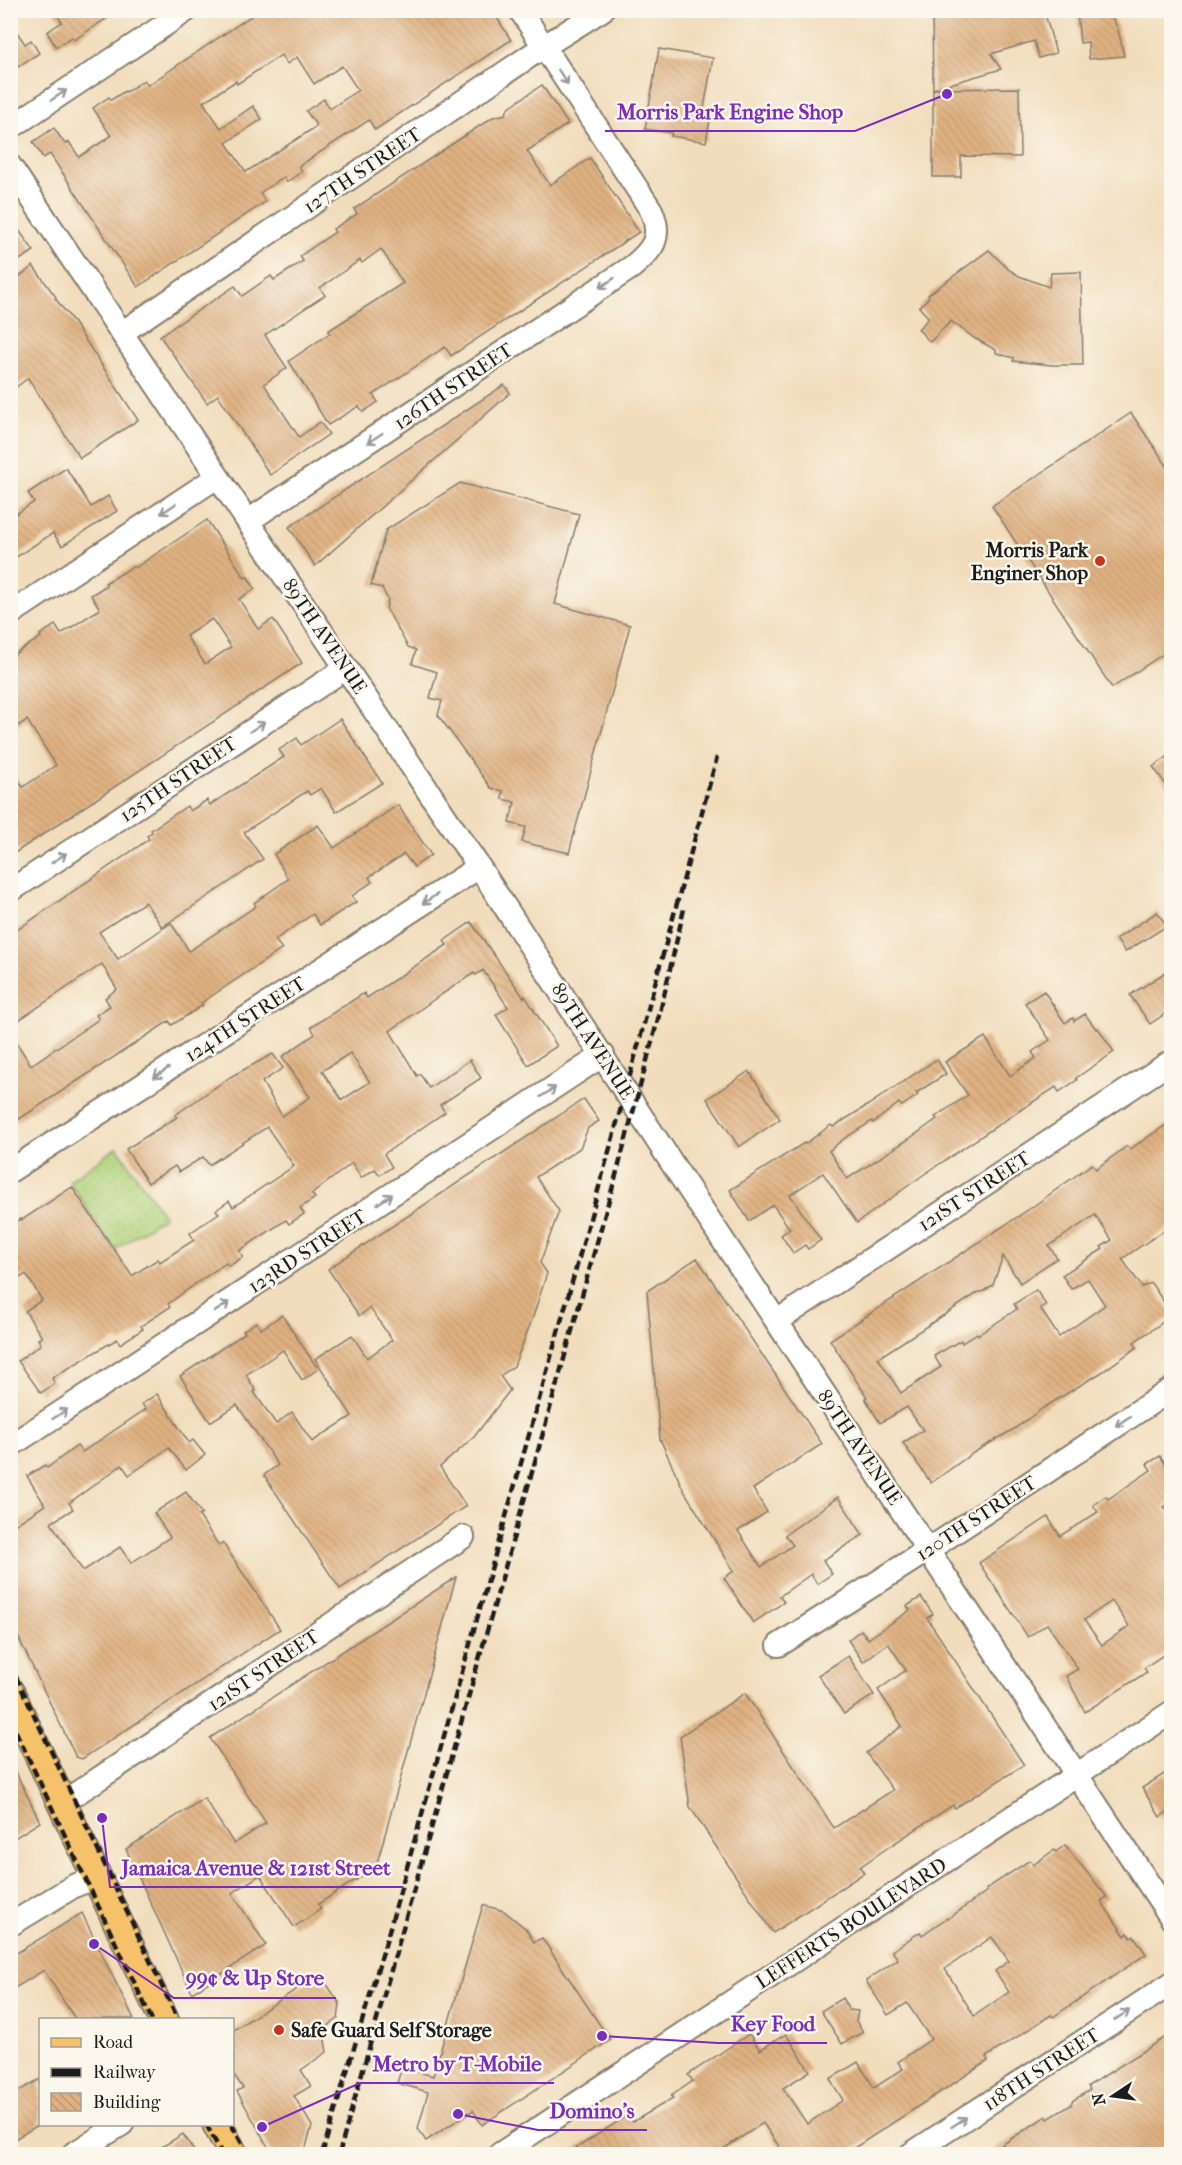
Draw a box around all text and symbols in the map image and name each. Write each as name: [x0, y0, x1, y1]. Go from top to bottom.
one-way arrow: [557, 68, 569, 85]
one-way arrow: [50, 89, 67, 101]
callout: Morris Park Engine Shop: [605, 92, 855, 131]
text: Morris Park Engine Shop: [616, 100, 844, 124]
street label: 127TH STREET: [299, 122, 426, 218]
one-way arrow: [600, 277, 616, 289]
street label: 126TH STREET: [390, 338, 517, 435]
one-way arrow: [367, 432, 384, 444]
one-way arrow: [161, 503, 177, 515]
place label: Morris Park Enginer Shop: [971, 539, 1089, 585]
marker: Morris Park Enginer Shop: [1093, 554, 1107, 568]
street label: 89TH AVENUE: [278, 574, 372, 698]
one-way arrow: [248, 721, 265, 733]
street label: 125TH STREET: [116, 732, 241, 827]
one-way arrow: [51, 852, 68, 865]
one-way arrow: [422, 893, 439, 905]
street label: 124TH STREET: [181, 972, 310, 1067]
street label: 89TH AVENUE: [546, 979, 639, 1104]
one-way arrow: [153, 1068, 170, 1080]
one-way arrow: [539, 1086, 555, 1098]
street label: 121ST STREET: [914, 1146, 1035, 1236]
one-way arrow: [376, 1193, 393, 1205]
street label: 123RD STREET: [244, 1204, 371, 1298]
one-way arrow: [213, 1301, 230, 1313]
street label: 89TH AVENUE: [813, 1385, 907, 1509]
one-way arrow: [51, 1408, 68, 1421]
one-way arrow: [1115, 1415, 1131, 1427]
street label: 120TH STREET: [912, 1471, 1041, 1566]
street label: 121ST STREET: [203, 1625, 324, 1716]
callout: Jamaica Avenue & 121st Street: [110, 1848, 403, 1887]
street label: LEFFERTS BOULEVARD: [752, 1853, 951, 1994]
text: Jamaica Avenue & 121st Street: [120, 1856, 391, 1880]
callout: 99¢ & Up Store: [174, 1959, 336, 1998]
text: 99¢ & Up Store: [185, 1966, 325, 1990]
callout: Key Food: [718, 2004, 827, 2043]
one-way arrow: [1114, 2009, 1131, 2022]
text: Key Food: [731, 2012, 816, 2036]
legend: [39, 2018, 234, 2126]
place label: Safe Guard Self Storage: [291, 2019, 492, 2042]
marker: Safe Guard Self Storage: [272, 2023, 286, 2037]
street label: 118TH STREET: [979, 2023, 1104, 2116]
text: Road: [93, 2032, 133, 2053]
callout: Metro by T-Mobile: [360, 2044, 554, 2083]
text: Metro by T-Mobile: [371, 2052, 542, 2076]
text: Railway: [93, 2062, 157, 2083]
north arrow: [1083, 2066, 1143, 2126]
text: N: [1088, 2090, 1109, 2107]
callout: Domino's: [538, 2091, 647, 2130]
text: Building: [93, 2092, 161, 2113]
text: Domino's: [549, 2099, 635, 2123]
one-way arrow: [951, 2116, 968, 2129]

